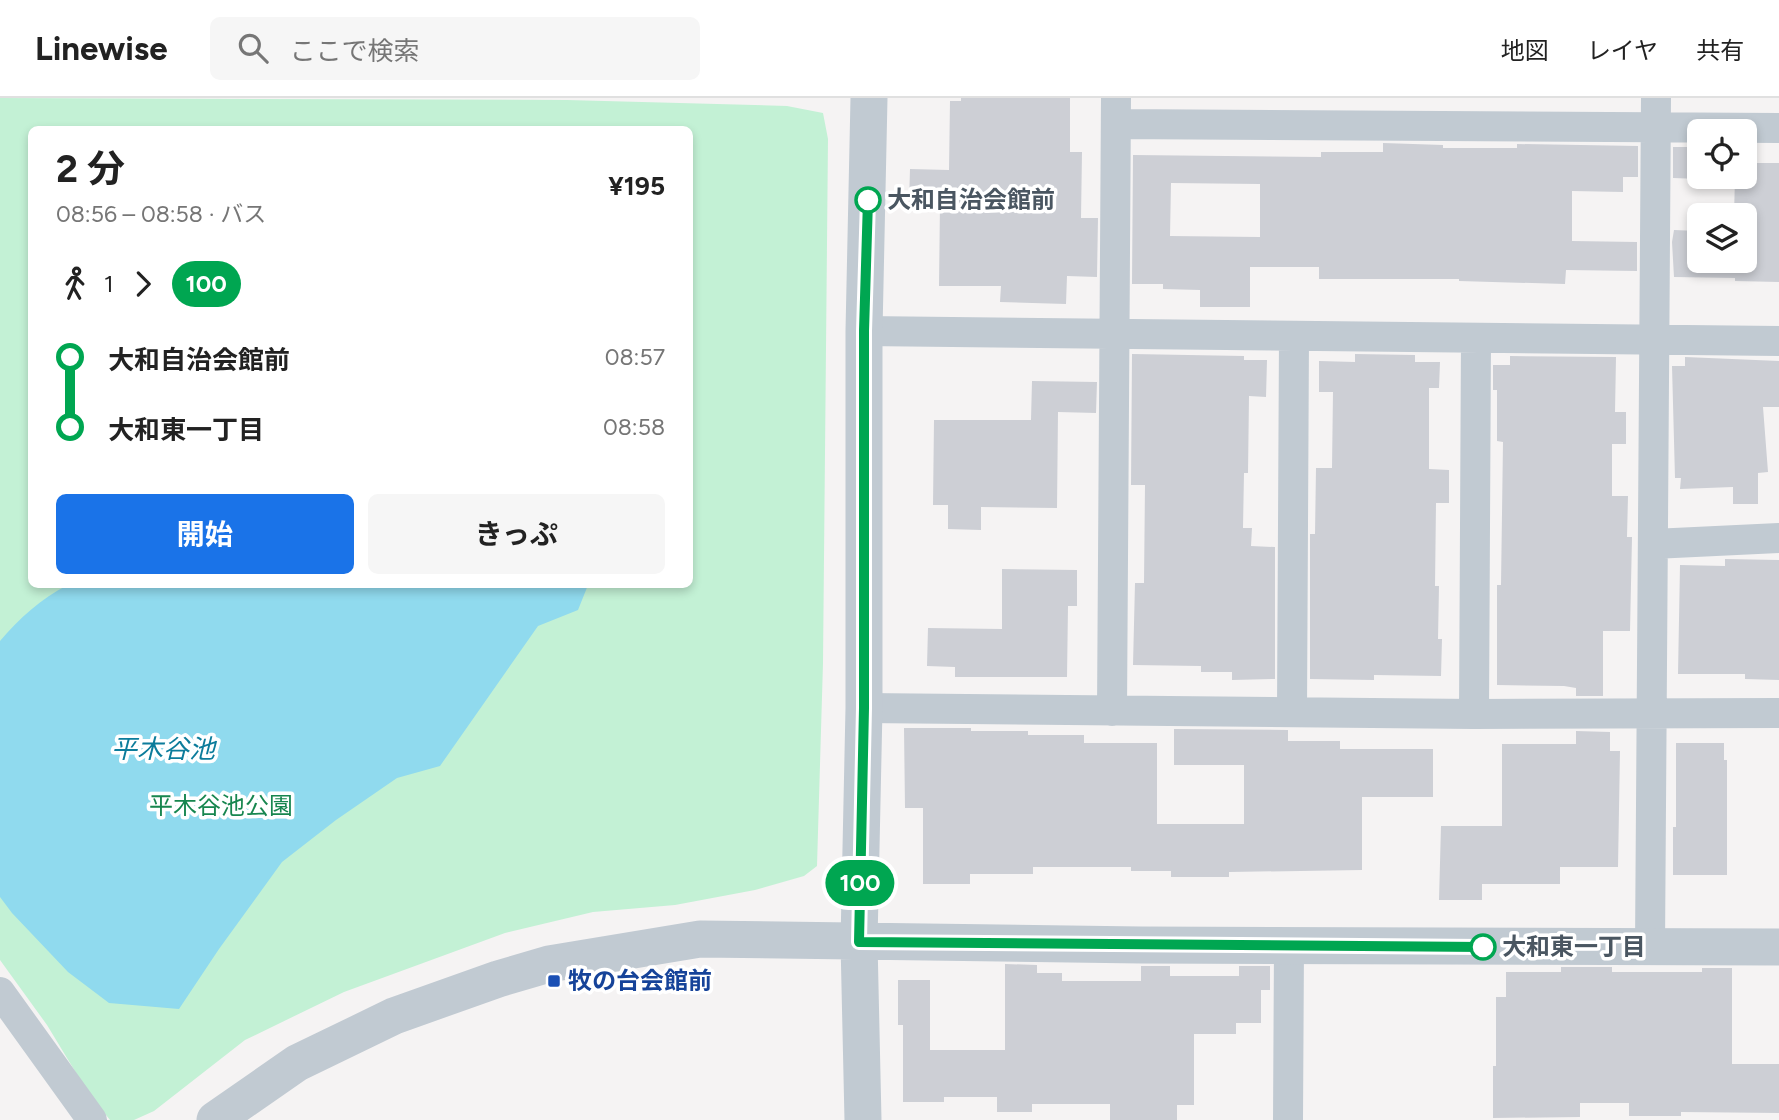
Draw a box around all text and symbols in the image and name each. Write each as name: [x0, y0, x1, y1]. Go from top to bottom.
search box: [210, 17, 700, 80]
text: Linewise: [35, 29, 168, 68]
icon: search: [234, 29, 272, 67]
text: ここで検索: [290, 35, 420, 67]
text: 地図: [1501, 36, 1549, 65]
text: レイヤ: [1587, 36, 1658, 65]
text: 共有: [1696, 36, 1744, 65]
map controls: [1687, 119, 1757, 273]
button: locate: [1687, 119, 1757, 189]
text: 2 分: [56, 146, 125, 192]
text: ¥195: [608, 170, 665, 202]
place label: 大和自治会館前: [887, 185, 1055, 214]
marker: 大和自治会館前: [855, 187, 881, 213]
text: 08:56 – 08:58 · バス: [56, 200, 266, 228]
button: layers: [1687, 203, 1757, 273]
icon: walk: [56, 265, 94, 303]
icon: forward: [124, 265, 162, 303]
text: 100: [186, 269, 227, 298]
text: 1: [104, 270, 114, 298]
text: 08:57: [605, 343, 665, 371]
text: 大和自治会館前: [108, 344, 290, 376]
text: 08:58: [603, 413, 665, 441]
text: 大和東一丁目: [108, 414, 264, 446]
button: 開始: [56, 494, 354, 574]
button: きっぷ: [368, 494, 665, 574]
water label: 平木谷池: [111, 733, 218, 765]
park label: 平木谷池公園: [149, 791, 293, 820]
line badge: 100: [820, 860, 900, 906]
text: 100: [839, 868, 881, 897]
place label: 大和東一丁目: [1502, 932, 1646, 961]
marker: 大和東一丁目: [1470, 934, 1496, 960]
place label: 牧の台会館前: [568, 966, 712, 995]
marker: 牧の台会館前: [546, 973, 562, 989]

